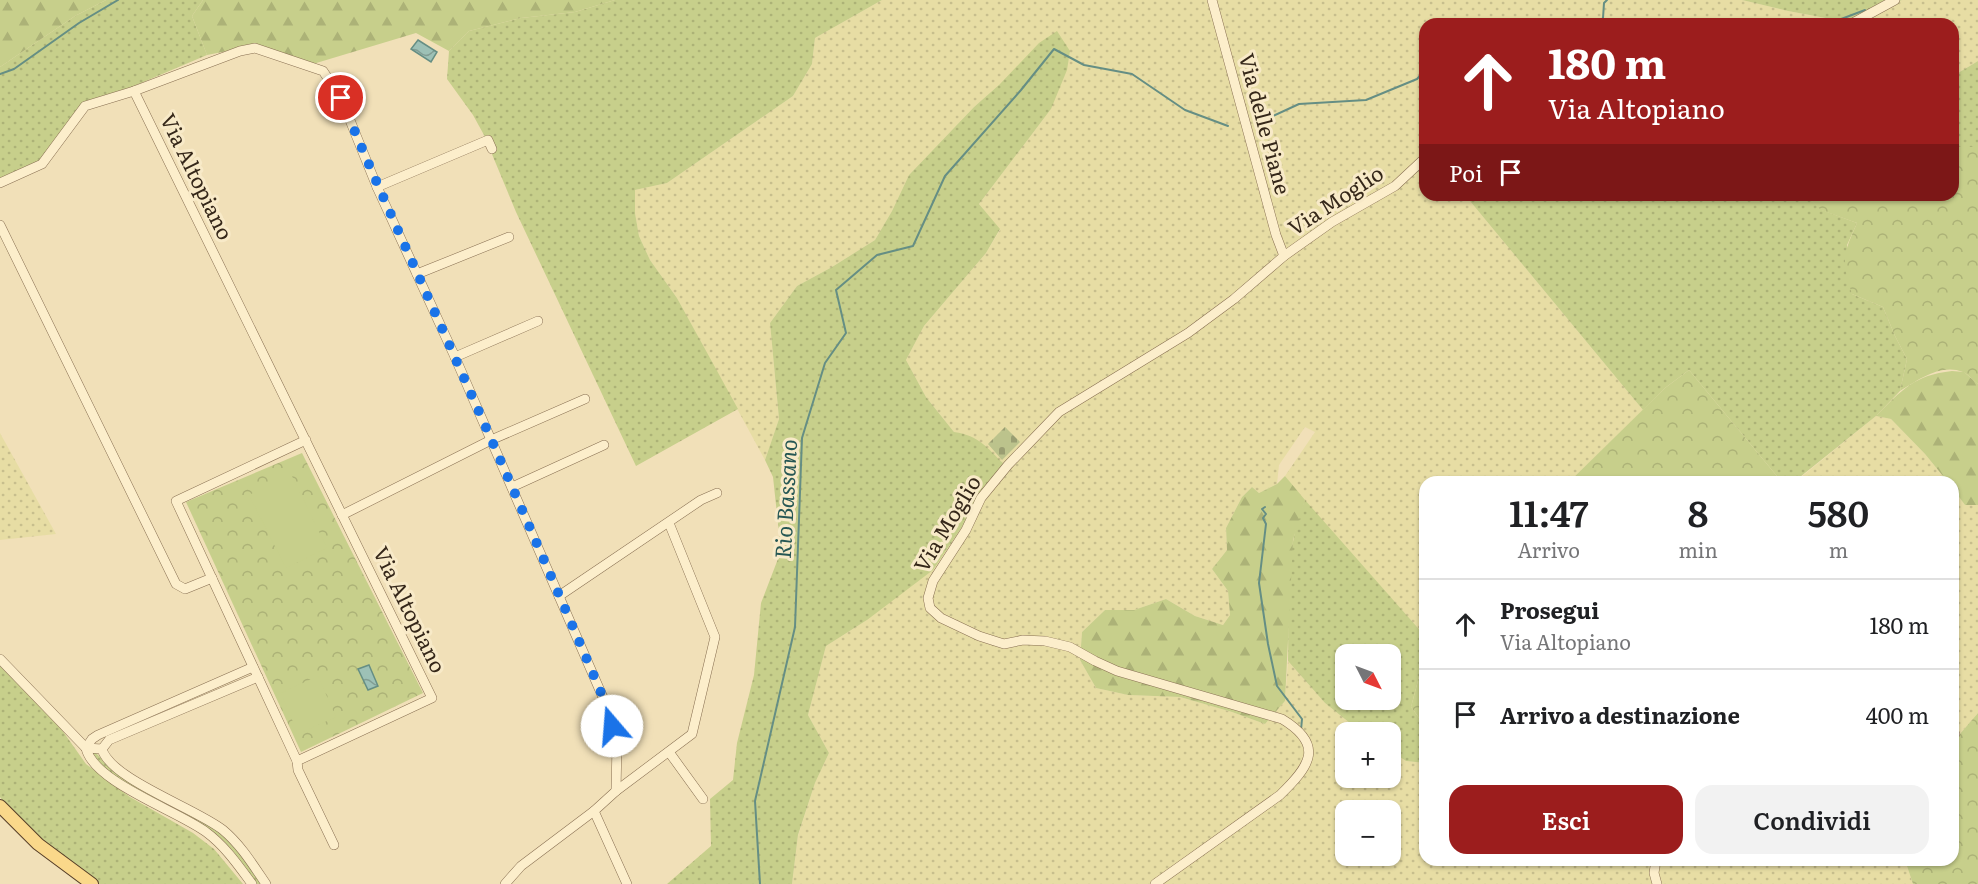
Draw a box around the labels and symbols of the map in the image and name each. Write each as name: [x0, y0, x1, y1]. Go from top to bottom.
street label: Via delle Piane: [1233, 49, 1300, 198]
pin: [315, 72, 366, 123]
street label: Via Altopiano: [154, 107, 242, 245]
street label: Via Moglio: [1281, 156, 1389, 241]
water label: Rio Bassano: [765, 438, 804, 560]
street label: Via Moglio: [905, 468, 987, 577]
street label: Via Altopiano: [367, 540, 455, 678]
north arrow: [1335, 644, 1401, 710]
position arrow: [580, 694, 644, 758]

